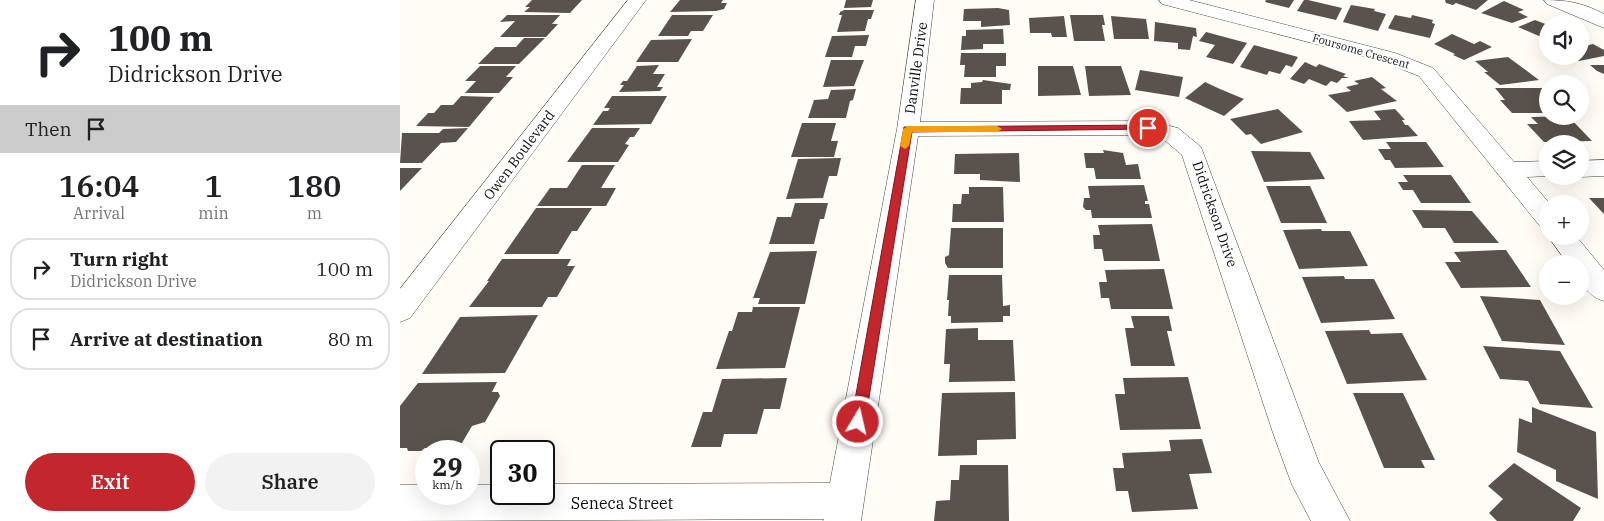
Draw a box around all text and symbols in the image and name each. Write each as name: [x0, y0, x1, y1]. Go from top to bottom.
text: 100 m: [108, 15, 213, 61]
map controls: [1539, 15, 1589, 305]
button: sound: [1539, 15, 1589, 65]
icon: right: [25, 20, 90, 85]
street label: Danville Drive: [901, 21, 931, 115]
street label: Foursome Crescent: [1311, 30, 1411, 72]
text: Didrickson Drive: [108, 59, 283, 88]
button: search: [1539, 75, 1589, 125]
street label: Owen Boulevard: [479, 106, 559, 204]
pin: [1127, 107, 1169, 149]
icon: arrive: [1134, 114, 1162, 142]
icon: arrive: [82, 115, 110, 143]
text: Then: [25, 117, 72, 141]
button: layers: [1539, 135, 1589, 185]
street label: Didrickson Drive: [1188, 159, 1242, 269]
text: 16:04: [59, 166, 140, 205]
text: 1: [204, 166, 222, 205]
text: 180: [287, 166, 341, 205]
button: +: [1539, 195, 1589, 245]
text: Arrival: [73, 203, 125, 223]
text: min: [198, 203, 229, 223]
text: m: [307, 203, 322, 223]
text: Turn right: [70, 247, 168, 271]
icon: right: [27, 255, 55, 283]
button: −: [1539, 255, 1589, 305]
text: 100 m: [316, 257, 373, 281]
text: Didrickson Drive: [70, 271, 197, 291]
icon: arrive: [27, 325, 55, 353]
text: Arrive at destination: [70, 327, 263, 351]
text: 80 m: [328, 327, 373, 351]
position arrow: [831, 395, 883, 447]
speed limit sign: 30: [490, 440, 555, 505]
text: 29: [432, 450, 463, 483]
button: Exit: [25, 453, 195, 511]
button: Share: [205, 453, 375, 511]
text: km/h: [432, 477, 463, 492]
street label: Seneca Street: [571, 493, 674, 513]

